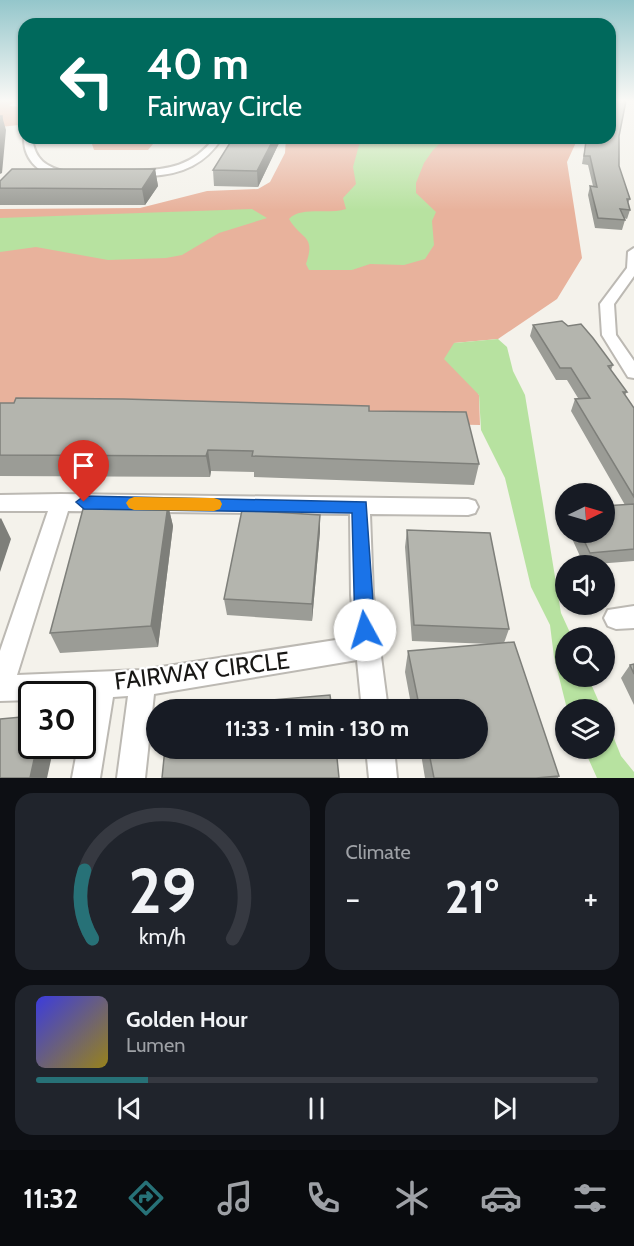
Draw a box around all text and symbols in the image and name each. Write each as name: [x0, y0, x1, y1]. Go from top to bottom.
text: 40 m: [147, 38, 249, 90]
icon: left: [48, 42, 126, 120]
text: Fairway Circle: [147, 90, 302, 123]
pin: [58, 440, 109, 502]
icon: arrive: [67, 449, 100, 482]
north arrow: [555, 483, 615, 543]
map controls: [555, 483, 615, 759]
button: sound: [555, 555, 615, 615]
position arrow: [333, 598, 397, 662]
button: search: [555, 627, 615, 687]
street label: FAIRWAY CIRCLE: [113, 645, 291, 696]
speed limit sign: 30: [18, 681, 96, 759]
button: layers: [555, 699, 615, 759]
text: 11:33 · 1 min · 130 m: [225, 715, 409, 742]
text: Climate: [346, 840, 411, 864]
text: 29: [128, 853, 196, 929]
text: 21°: [445, 870, 498, 924]
text: −: [346, 878, 360, 918]
text: +: [583, 878, 598, 918]
text: km/h: [139, 923, 186, 949]
text: Golden Hour: [126, 1006, 247, 1033]
text: Lumen: [126, 1033, 185, 1057]
icon: previous: [113, 1092, 146, 1125]
icon: pause: [300, 1092, 333, 1125]
icon: next: [488, 1092, 521, 1125]
icon: directions: [125, 1177, 167, 1219]
icon: music: [214, 1177, 256, 1219]
icon: phone: [302, 1177, 344, 1219]
icon: climate: [391, 1177, 433, 1219]
icon: car: [480, 1177, 522, 1219]
icon: filters: [569, 1177, 611, 1219]
text: 11:32: [23, 1182, 78, 1215]

